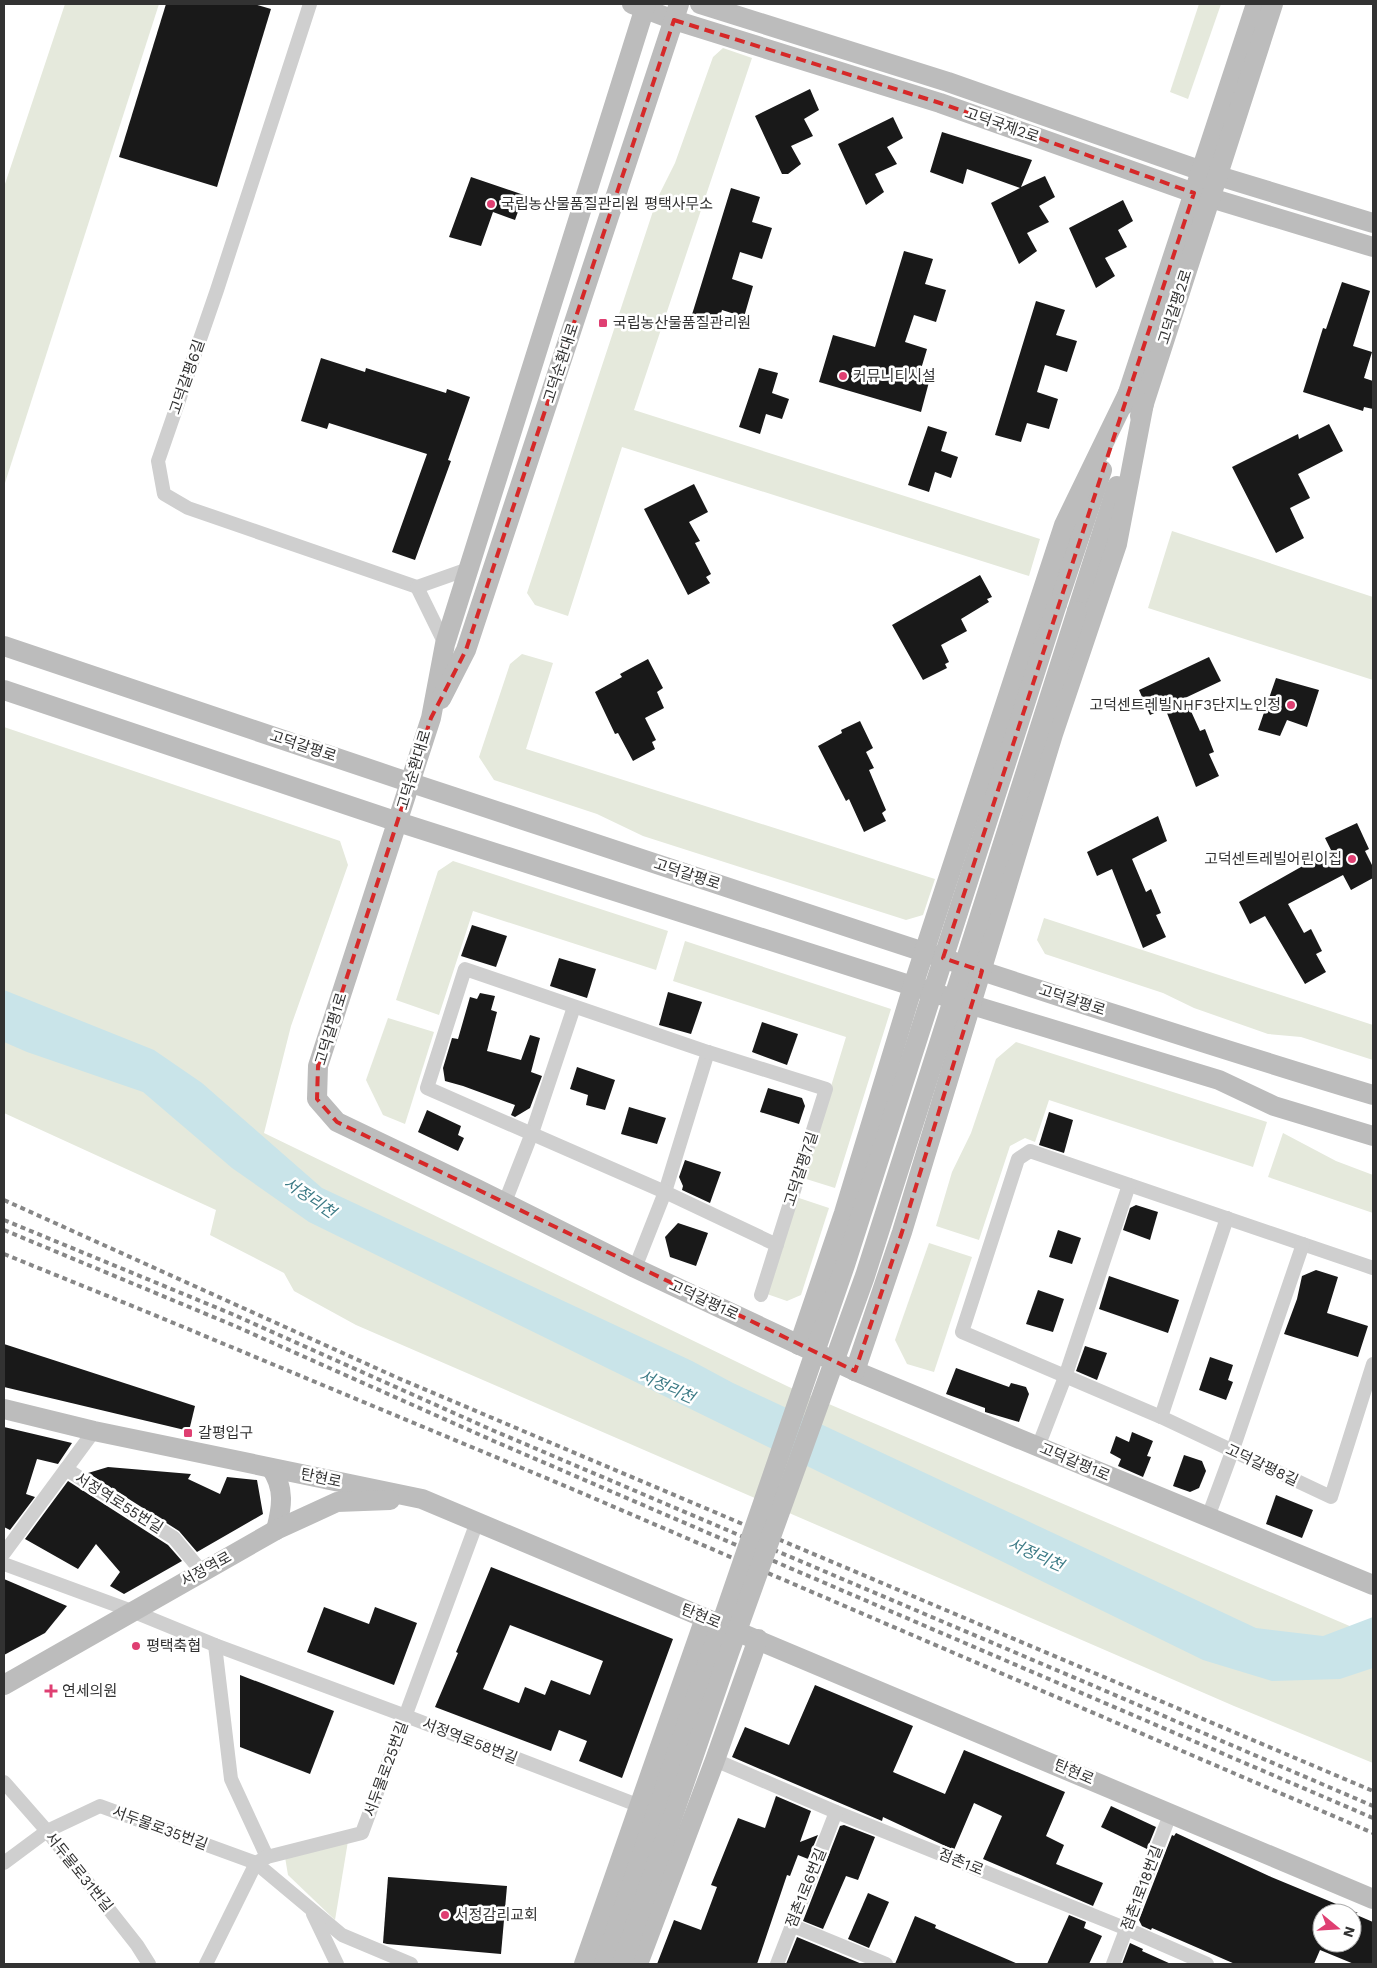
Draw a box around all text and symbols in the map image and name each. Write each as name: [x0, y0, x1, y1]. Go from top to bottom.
street label: 고덕국제2로: [962, 104, 1042, 146]
place label: 국립농산물품질관리원 평택사무소: [501, 195, 713, 213]
marker: 국립농산물품질관리원 평택사무소: [485, 198, 497, 210]
street label: 고덕갈평2로: [1154, 267, 1196, 347]
place label: 국립농산물품질관리원: [613, 314, 751, 332]
marker: 국립농산물품질관리원: [597, 317, 609, 329]
street label: 고덕순환대로: [540, 321, 582, 405]
street label: 고덕갈평6길: [166, 337, 208, 417]
place label: 커뮤니티시설: [853, 367, 936, 385]
marker: 커뮤니티시설: [837, 370, 849, 382]
place label: 고덕센트레빌NHF3단지노인정: [1089, 696, 1281, 714]
marker: 고덕센트레빌NHF3단지노인정: [1285, 699, 1297, 711]
street label: 고덕갈평로: [267, 727, 339, 765]
street label: 고덕순환대로: [393, 728, 435, 812]
place label: 고덕센트레빌어린이집: [1204, 850, 1342, 868]
marker: 고덕센트레빌어린이집: [1346, 853, 1358, 865]
street label: 고덕갈평로: [651, 855, 723, 893]
street label: 고덕갈평로: [1036, 981, 1108, 1019]
street label: 고덕갈평1로: [311, 991, 351, 1067]
street label: 고덕갈평7길: [780, 1129, 822, 1209]
water label: 서정리천: [280, 1173, 341, 1223]
street label: 고덕갈평1로: [666, 1276, 742, 1324]
water label: 서정리천: [636, 1366, 700, 1408]
place label: 갈평입구: [198, 1424, 253, 1442]
marker: 갈평입구: [182, 1427, 194, 1439]
street label: 고덕갈평1로: [1037, 1439, 1113, 1485]
street label: 고덕갈평8길: [1223, 1440, 1301, 1490]
street label: 탄현로: [299, 1465, 343, 1491]
street label: 서정역로55번길: [72, 1469, 166, 1537]
water label: 서정리천: [1005, 1534, 1069, 1576]
street label: 서정역로: [177, 1548, 235, 1590]
street label: 탄현로: [678, 1600, 724, 1632]
place label: 평택축협: [146, 1637, 201, 1655]
marker: 평택축협: [130, 1640, 142, 1652]
place label: 연세의원: [62, 1682, 117, 1700]
marker: 연세의원: [44, 1684, 58, 1698]
street label: 서정역로58번길: [420, 1715, 520, 1767]
street label: 서두물로25번길: [360, 1719, 412, 1819]
street label: 탄현로: [1051, 1756, 1097, 1788]
street label: 서두물로35번길: [110, 1802, 210, 1854]
street label: 서두물로31번길: [41, 1828, 117, 1916]
street label: 점촌1로18번길: [1117, 1843, 1167, 1933]
street label: 점촌1로: [936, 1845, 986, 1879]
street label: 점촌1로6번길: [782, 1846, 830, 1930]
north arrow: [1312, 1903, 1362, 1953]
place label: 서정감리교회: [455, 1906, 538, 1924]
marker: 서정감리교회: [439, 1909, 451, 1921]
text: N: [1340, 1925, 1359, 1939]

